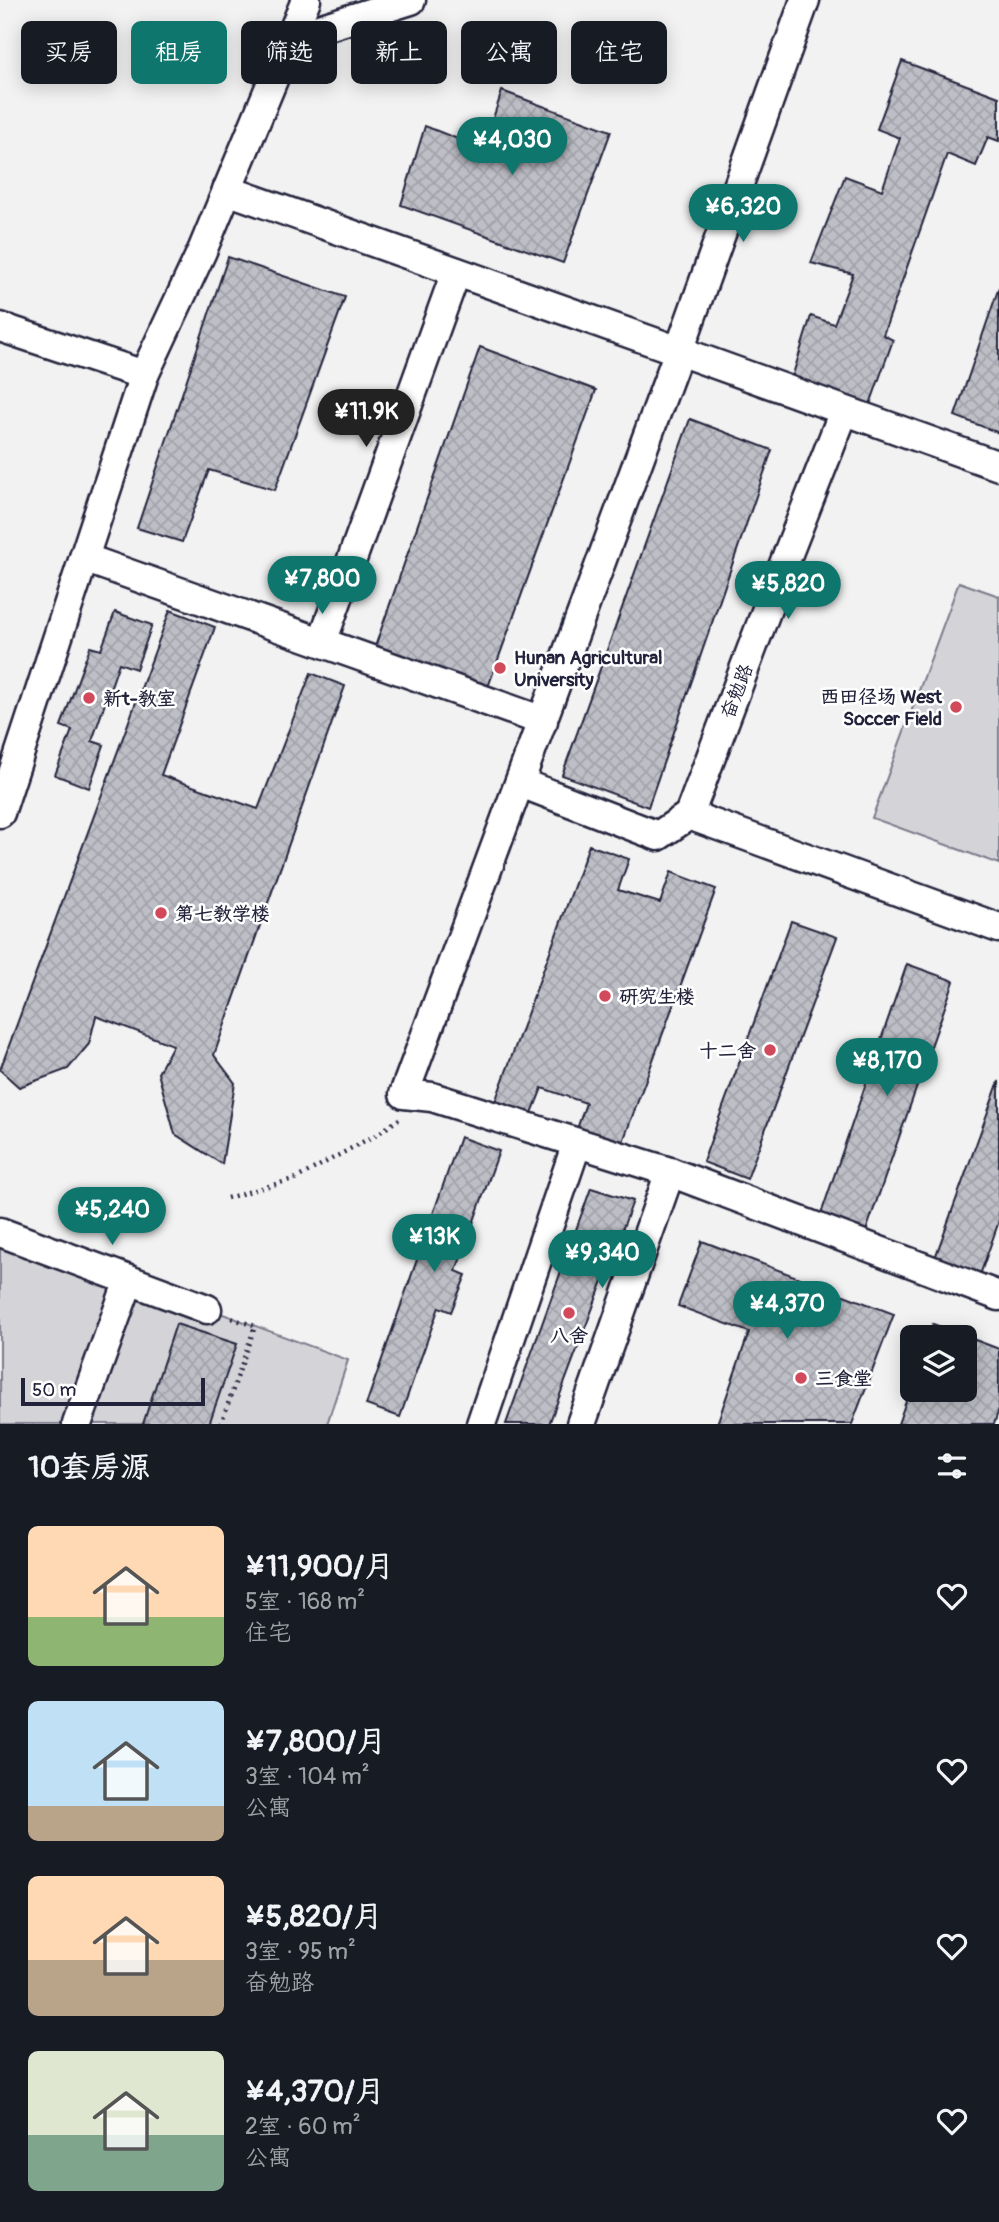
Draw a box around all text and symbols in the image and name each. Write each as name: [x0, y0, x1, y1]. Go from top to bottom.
chip: 买房: [21, 21, 117, 84]
chip: 租房: [131, 21, 227, 84]
chip: 筛选: [241, 21, 337, 84]
chip: 新上: [351, 21, 447, 84]
chip: 公寓: [461, 21, 557, 84]
chip: 住宅: [571, 21, 667, 84]
pin: ¥4,030: [455, 118, 569, 177]
text: ¥4,030: [472, 125, 552, 154]
pin: ¥6,320: [686, 184, 800, 244]
text: ¥6,320: [705, 192, 781, 221]
pin: ¥11.9K: [309, 390, 423, 449]
text: ¥11.9K: [334, 397, 398, 426]
pin: ¥7,800: [265, 556, 379, 616]
pin: ¥5,820: [731, 562, 845, 621]
text: ¥7,800: [284, 564, 360, 593]
text: ¥5,820: [751, 569, 825, 598]
place label: Hunan Agricultural University: [514, 646, 663, 692]
marker: Hunan Agricultural University: [492, 660, 508, 676]
street label: 奋勉路: [716, 660, 758, 722]
place label: 西田径场 West Soccer Field: [820, 685, 943, 731]
place label: 新t-教室: [103, 687, 176, 711]
marker: 新t-教室: [81, 690, 97, 706]
marker: 西田径场 West Soccer Field: [948, 699, 964, 715]
place label: 第七教学楼: [175, 902, 270, 926]
marker: 第七教学楼: [153, 905, 169, 921]
place label: 研究生楼: [619, 985, 695, 1009]
marker: 研究生楼: [597, 988, 613, 1004]
pin: ¥8,170: [830, 1038, 944, 1098]
place label: 十二舍: [699, 1039, 756, 1063]
marker: 十二舍: [762, 1042, 778, 1058]
text: ¥8,170: [852, 1046, 922, 1075]
pin: ¥5,240: [55, 1188, 169, 1247]
text: ¥5,240: [74, 1195, 150, 1224]
pin: ¥13K: [393, 1214, 475, 1274]
text: ¥13K: [408, 1222, 460, 1251]
pin: ¥9,340: [545, 1230, 659, 1290]
text: ¥9,340: [564, 1238, 640, 1267]
pin: ¥4,370: [730, 1282, 844, 1341]
text: ¥4,370: [749, 1289, 825, 1318]
marker: 八舍: [561, 1305, 577, 1321]
place label: 八舍: [550, 1324, 588, 1348]
map controls: [900, 1325, 977, 1402]
button: layers: [900, 1325, 977, 1402]
place label: 三食堂: [815, 1367, 872, 1391]
marker: 三食堂: [793, 1370, 809, 1386]
scale bar: [21, 1375, 205, 1407]
text: 50 m: [32, 1378, 76, 1402]
icon: filters: [933, 1447, 971, 1485]
text: 10套房源: [28, 1449, 150, 1486]
text: ¥11,900/月: [245, 1548, 394, 1585]
icon: home: [84, 1554, 168, 1638]
icon: heart: [933, 1577, 971, 1615]
text: 5室 · 168 m²: [245, 1587, 365, 1616]
text: 住宅: [245, 1618, 291, 1647]
text: ¥7,800/月: [245, 1723, 386, 1760]
icon: home: [84, 1729, 168, 1813]
icon: heart: [933, 1752, 971, 1790]
text: 3室 · 104 m²: [245, 1762, 370, 1791]
text: 公寓: [245, 1793, 291, 1822]
text: ¥5,820/月: [245, 1898, 383, 1935]
icon: home: [84, 1904, 168, 1988]
icon: heart: [933, 1927, 971, 1965]
text: 3室 · 95 m²: [245, 1937, 356, 1966]
text: 奋勉路: [245, 1968, 314, 1997]
text: ¥4,370/月: [245, 2073, 385, 2110]
icon: home: [84, 2079, 168, 2163]
icon: heart: [933, 2102, 971, 2140]
text: 2室 · 60 m²: [245, 2112, 361, 2141]
text: 公寓: [245, 2143, 291, 2172]

